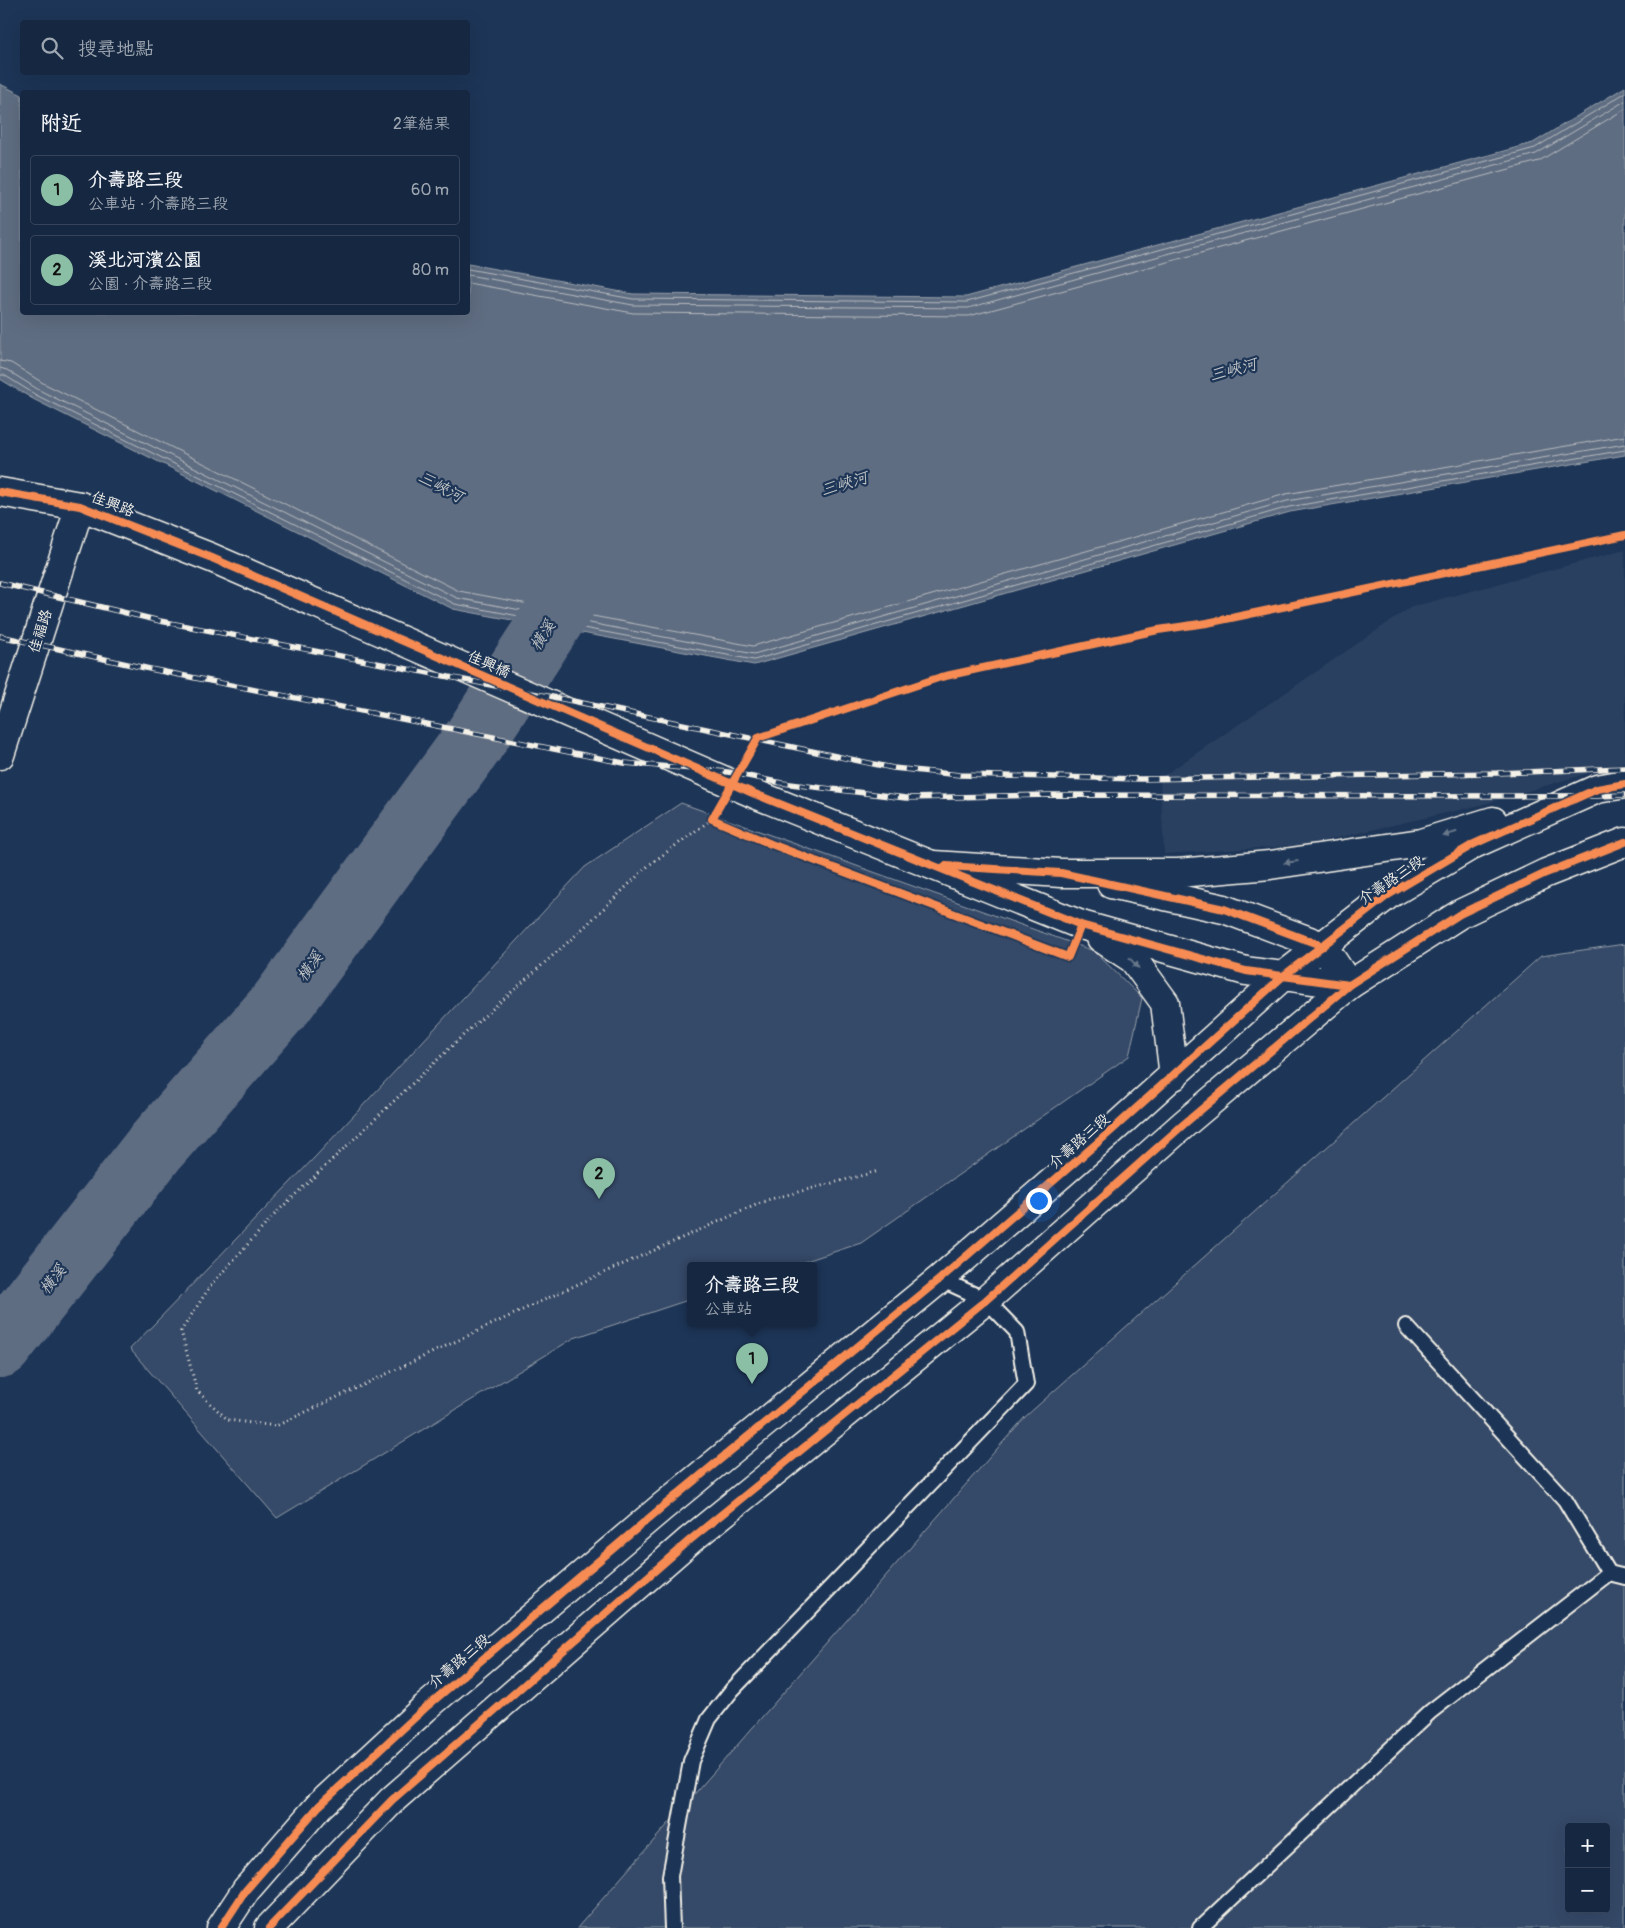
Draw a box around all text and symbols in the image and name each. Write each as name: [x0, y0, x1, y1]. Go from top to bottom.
search box: [20, 20, 470, 75]
icon: search: [38, 34, 66, 62]
text: 搜尋地點: [78, 37, 154, 61]
text: 附近: [40, 110, 82, 137]
text: 2筆結果: [393, 114, 450, 134]
text: 介壽路三段: [88, 168, 183, 192]
text: 1: [54, 180, 60, 200]
text: 60 m: [411, 180, 449, 200]
text: 公車站 · 介壽路三段: [88, 194, 228, 214]
text: 溪北河濱公園: [88, 248, 202, 272]
text: 2: [53, 260, 61, 280]
text: 80 m: [412, 260, 449, 280]
text: 公園 · 介壽路三段: [88, 274, 212, 294]
water label: 三峽河: [1207, 353, 1262, 386]
water label: 三峽河: [415, 467, 469, 508]
water label: 三峽河: [818, 467, 873, 501]
street label: 佳興路: [88, 488, 137, 521]
street label: 佳福路: [24, 607, 56, 655]
water label: 橫溪: [526, 616, 560, 654]
street label: 佳興橋: [464, 647, 513, 682]
one-way arrow: [1443, 830, 1458, 838]
street label: 介壽路三段: [1355, 852, 1428, 909]
one-way arrow: [1282, 859, 1298, 867]
water label: 橫溪: [292, 947, 328, 985]
one-way arrow: [1129, 956, 1140, 969]
street label: 介壽路三段: [1045, 1110, 1114, 1173]
pin: 2: [583, 1158, 615, 1199]
your location: [1026, 1188, 1052, 1214]
water label: 橫溪: [35, 1260, 71, 1298]
popup: [687, 1262, 817, 1327]
text: 介壽路三段: [704, 1273, 800, 1297]
text: 公車站: [704, 1299, 753, 1319]
pin: 1: [736, 1343, 768, 1384]
street label: 介壽路三段: [424, 1630, 494, 1693]
map controls: [1565, 1823, 1610, 1913]
button: +: [1565, 1823, 1610, 1868]
button: −: [1565, 1868, 1610, 1913]

